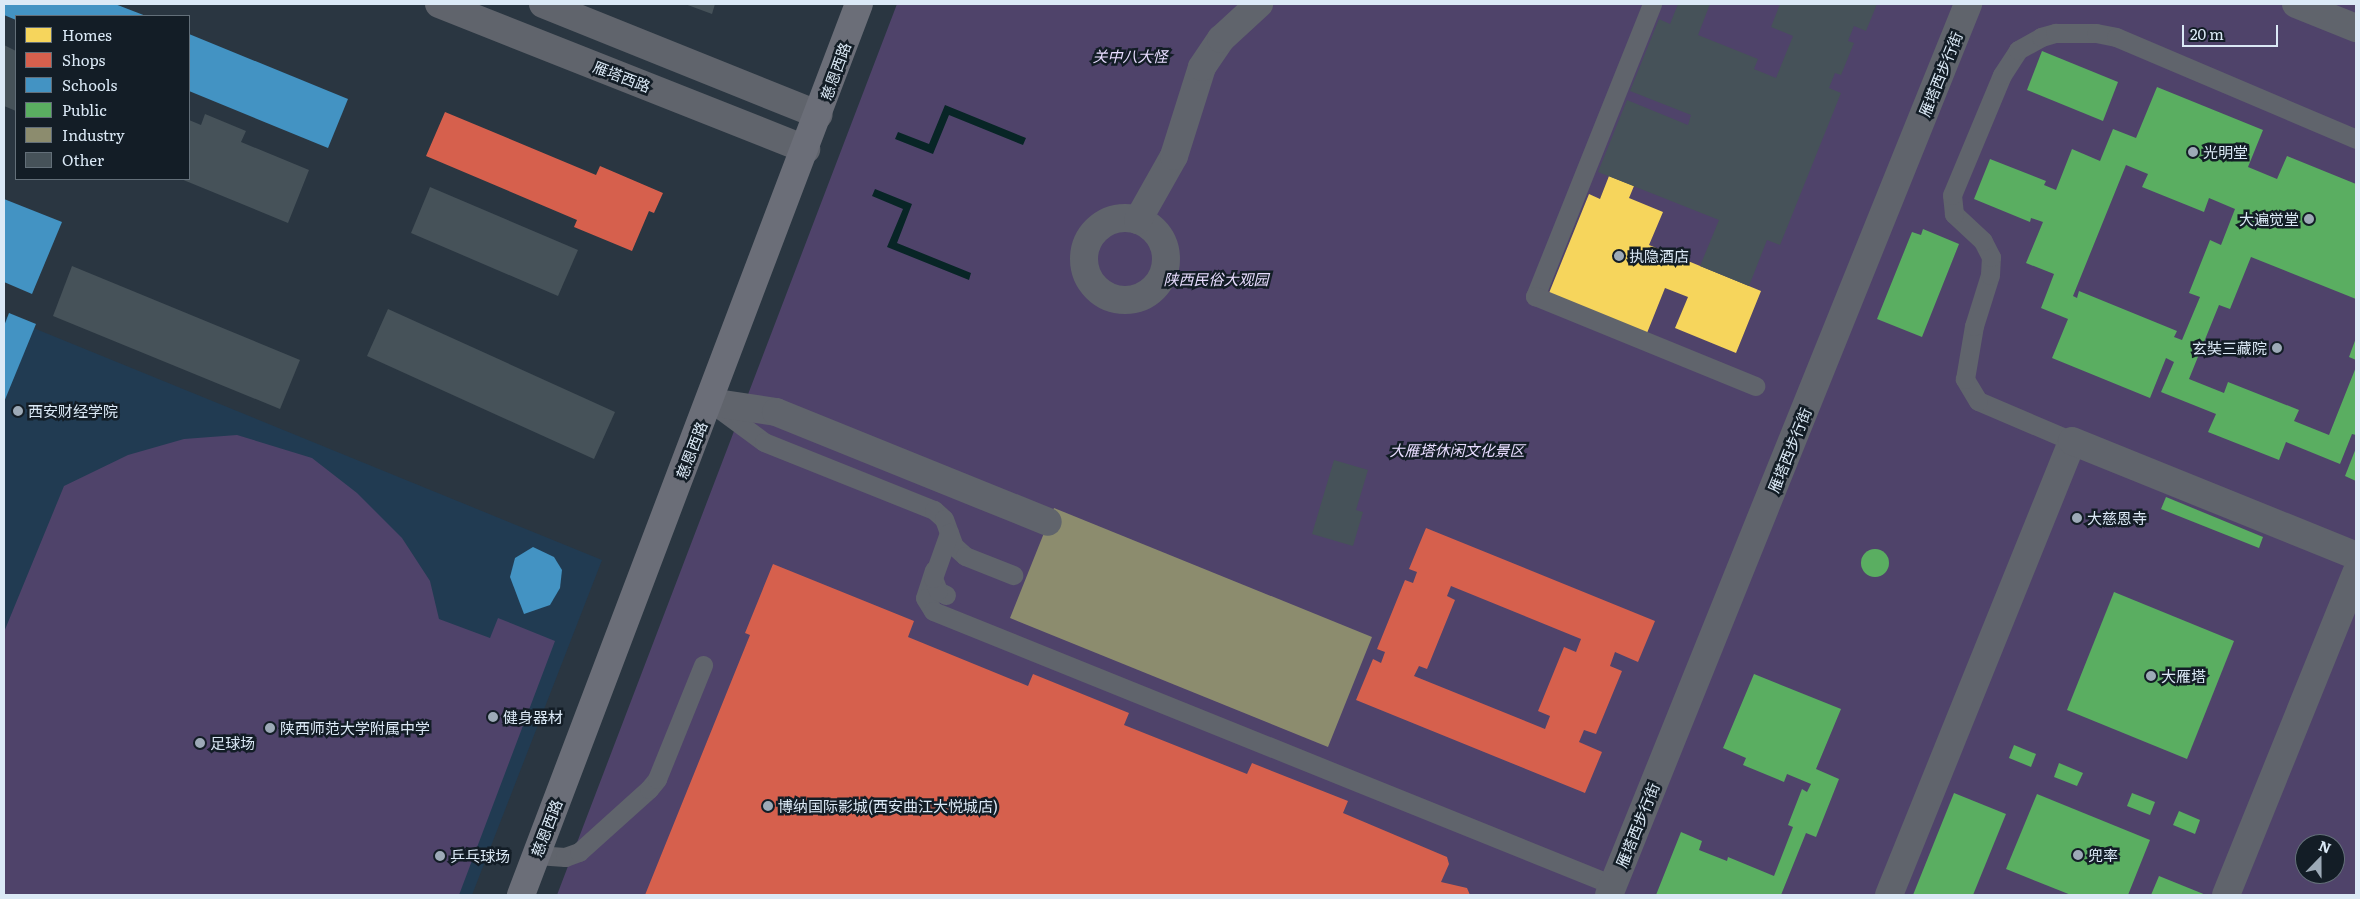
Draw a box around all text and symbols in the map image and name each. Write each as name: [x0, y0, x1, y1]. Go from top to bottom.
legend: [15, 15, 190, 180]
scale bar: [2185, 15, 2281, 47]
text: 20 m: [2190, 22, 2224, 45]
text: Homes: [62, 23, 112, 46]
street label: 雁塔西步行街: [1915, 29, 1965, 119]
street label: 慈恩西路: [816, 40, 854, 102]
park label: 关中八大怪: [1093, 47, 1167, 65]
text: Shops: [62, 48, 105, 71]
street label: 雁塔西路: [591, 57, 653, 95]
text: Schools: [62, 73, 117, 96]
text: Public: [62, 98, 107, 121]
text: Industry: [62, 123, 125, 146]
place label: 光明堂: [2203, 143, 2248, 161]
marker: 光明堂: [2187, 146, 2199, 158]
text: Other: [62, 148, 104, 171]
place label: 大遍觉堂: [2239, 210, 2299, 228]
marker: 大遍觉堂: [2303, 213, 2315, 225]
place label: 执隐酒店: [1629, 247, 1689, 265]
marker: 执隐酒店: [1613, 250, 1625, 262]
park label: 陕西民俗大观园: [1164, 270, 1268, 288]
place label: 玄奘三藏院: [2192, 339, 2267, 357]
marker: 玄奘三藏院: [2271, 342, 2283, 354]
place label: 西安财经学院: [28, 402, 118, 420]
marker: 西安财经学院: [12, 405, 24, 417]
street label: 雁塔西步行街: [1764, 405, 1814, 495]
street label: 慈恩西路: [672, 419, 710, 481]
park label: 大雁塔休闲文化景区: [1390, 441, 1524, 459]
place label: 大慈恩寺: [2087, 509, 2147, 527]
marker: 大慈恩寺: [2071, 512, 2083, 524]
place label: 大雁塔: [2161, 667, 2206, 685]
marker: 大雁塔: [2145, 670, 2157, 682]
place label: 健身器材: [503, 708, 563, 726]
marker: 健身器材: [487, 711, 499, 723]
place label: 陕西师范大学附属中学: [280, 719, 430, 737]
marker: 陕西师范大学附属中学: [264, 722, 276, 734]
place label: 足球场: [210, 734, 255, 752]
marker: 足球场: [194, 737, 206, 749]
street label: 雁塔西步行街: [1612, 780, 1662, 870]
street label: 慈恩西路: [527, 797, 565, 859]
place label: 博纳国际影城(西安曲江大悦城店): [778, 797, 998, 815]
marker: 博纳国际影城(西安曲江大悦城店): [762, 800, 774, 812]
north arrow: [2295, 834, 2345, 884]
text: N: [2316, 835, 2334, 857]
place label: 兜率: [2088, 846, 2118, 864]
place label: 乒乓球场: [450, 847, 510, 865]
marker: 兜率: [2072, 849, 2084, 861]
marker: 乒乓球场: [434, 850, 446, 862]

